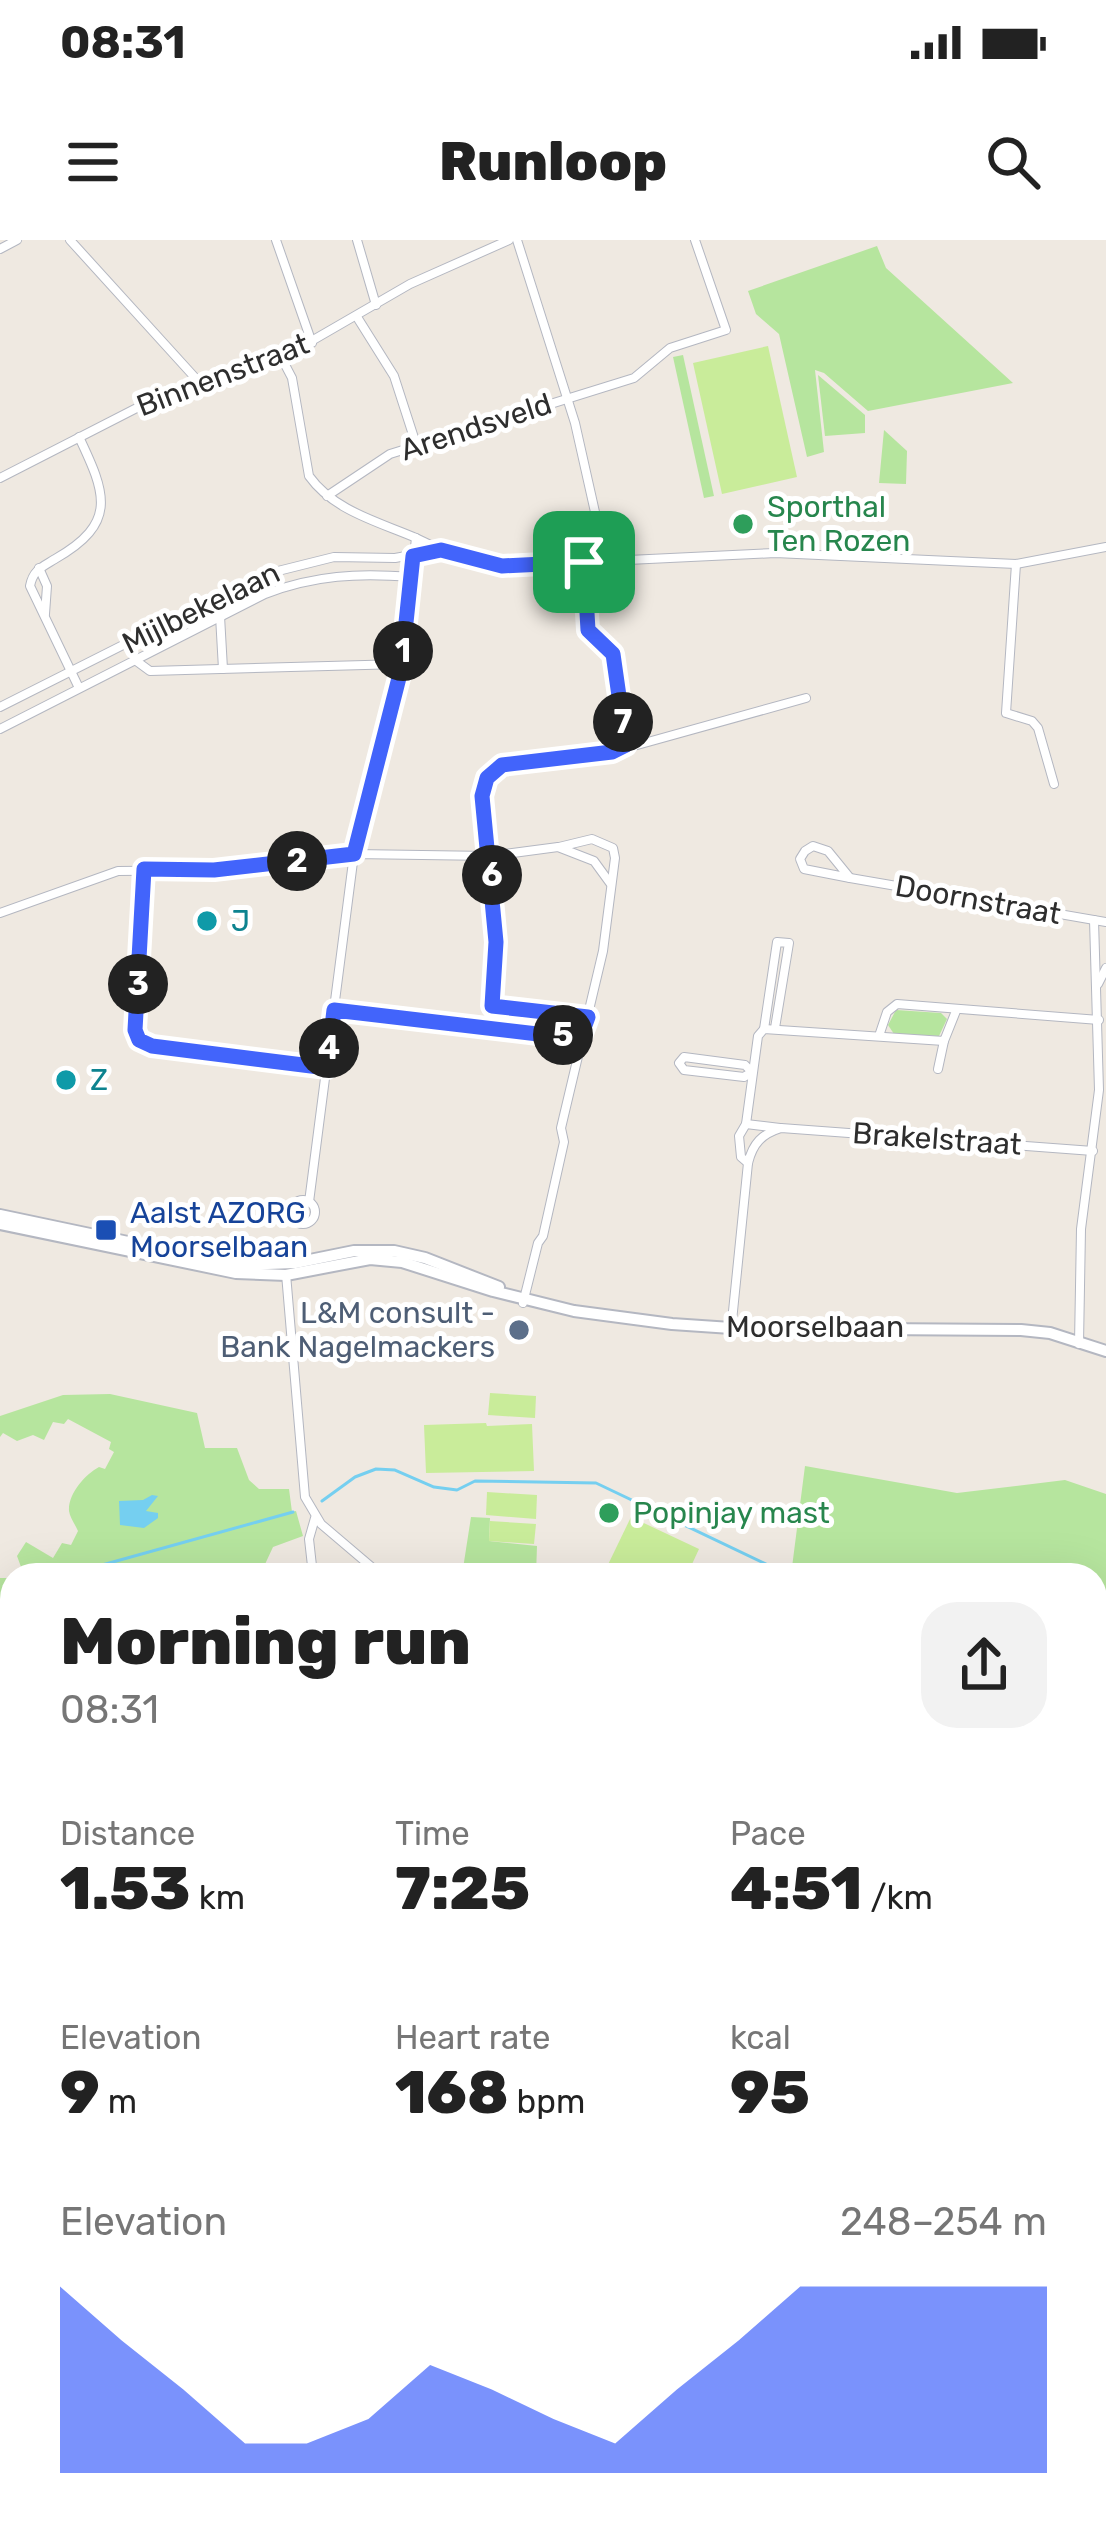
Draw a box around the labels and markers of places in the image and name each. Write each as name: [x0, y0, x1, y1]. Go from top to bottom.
place label: Sporthal Ten Rozen: [767, 489, 910, 559]
pin: [533, 511, 635, 613]
marker: Sporthal Ten Rozen: [730, 511, 756, 537]
pin: 1: [373, 621, 433, 681]
pin: 7: [593, 692, 653, 752]
pin: 2: [267, 831, 327, 891]
pin: 6: [462, 845, 522, 905]
place label: J: [231, 903, 250, 939]
marker: J: [194, 908, 220, 934]
pin: 3: [108, 954, 168, 1014]
pin: 5: [533, 1005, 593, 1065]
pin: 4: [299, 1018, 359, 1078]
place label: Z: [90, 1062, 108, 1098]
marker: Z: [53, 1067, 79, 1093]
place label: Aalst AZORG Moorselbaan: [130, 1195, 308, 1265]
marker: Aalst AZORG Moorselbaan: [93, 1217, 119, 1243]
place label: L&M consult - Bank Nagelmackers: [220, 1295, 495, 1365]
marker: L&M consult - Bank Nagelmackers: [506, 1317, 532, 1343]
place label: Popinjay mast: [633, 1495, 830, 1531]
marker: Popinjay mast: [596, 1500, 622, 1526]

